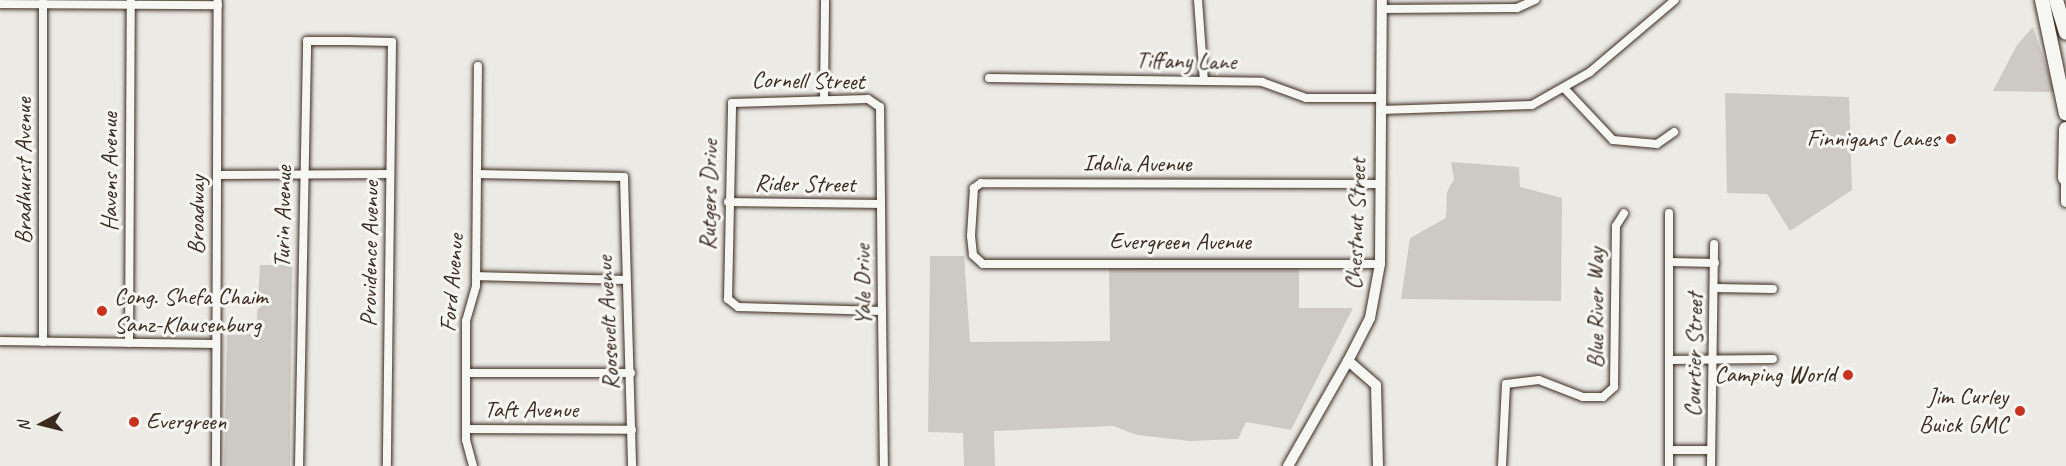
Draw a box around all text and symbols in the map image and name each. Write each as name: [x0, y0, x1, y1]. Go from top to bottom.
street label: Tiffany Lane: [1135, 46, 1237, 76]
street label: Cornell Street: [751, 66, 865, 96]
street label: Bradhurst Avenue: [10, 98, 38, 244]
street label: Havens Avenue: [96, 112, 124, 232]
place label: Finnigans Lanes: [1807, 125, 1939, 153]
marker: Finnigans Lanes: [1944, 132, 1958, 146]
street label: Rutgers Drive: [694, 139, 724, 251]
street label: Idalia Avenue: [1083, 150, 1191, 178]
street label: Chestnut Street: [1339, 157, 1373, 291]
street label: Turin Avenue: [268, 165, 298, 269]
street label: Rider Street: [754, 169, 856, 199]
street label: Broadway: [182, 175, 212, 255]
street label: Providence Avenue: [354, 181, 386, 327]
street label: Evergreen Avenue: [1109, 228, 1251, 256]
street label: Ford Avenue: [433, 233, 471, 333]
street label: Yale Drive: [848, 244, 878, 326]
street label: Blue River Way: [1582, 247, 1610, 369]
street label: Roosevelt Avenue: [590, 255, 626, 391]
place label: Cong. Shefa Chaim Sanz-Klausenburg: [114, 283, 269, 339]
street label: Courtier Street: [1679, 293, 1709, 417]
marker: Cong. Shefa Chaim Sanz-Klausenburg: [95, 304, 109, 318]
place label: Camping World: [1714, 361, 1836, 389]
marker: Camping World: [1841, 368, 1855, 382]
place label: Jim Curley Buick GMC: [1919, 383, 2008, 439]
north arrow: [12, 394, 72, 454]
street label: Taft Avenue: [484, 396, 578, 424]
marker: Jim Curley Buick GMC: [2013, 404, 2027, 418]
place label: Evergreen: [146, 408, 226, 436]
marker: Evergreen: [127, 415, 141, 429]
text: N: [14, 420, 35, 432]

